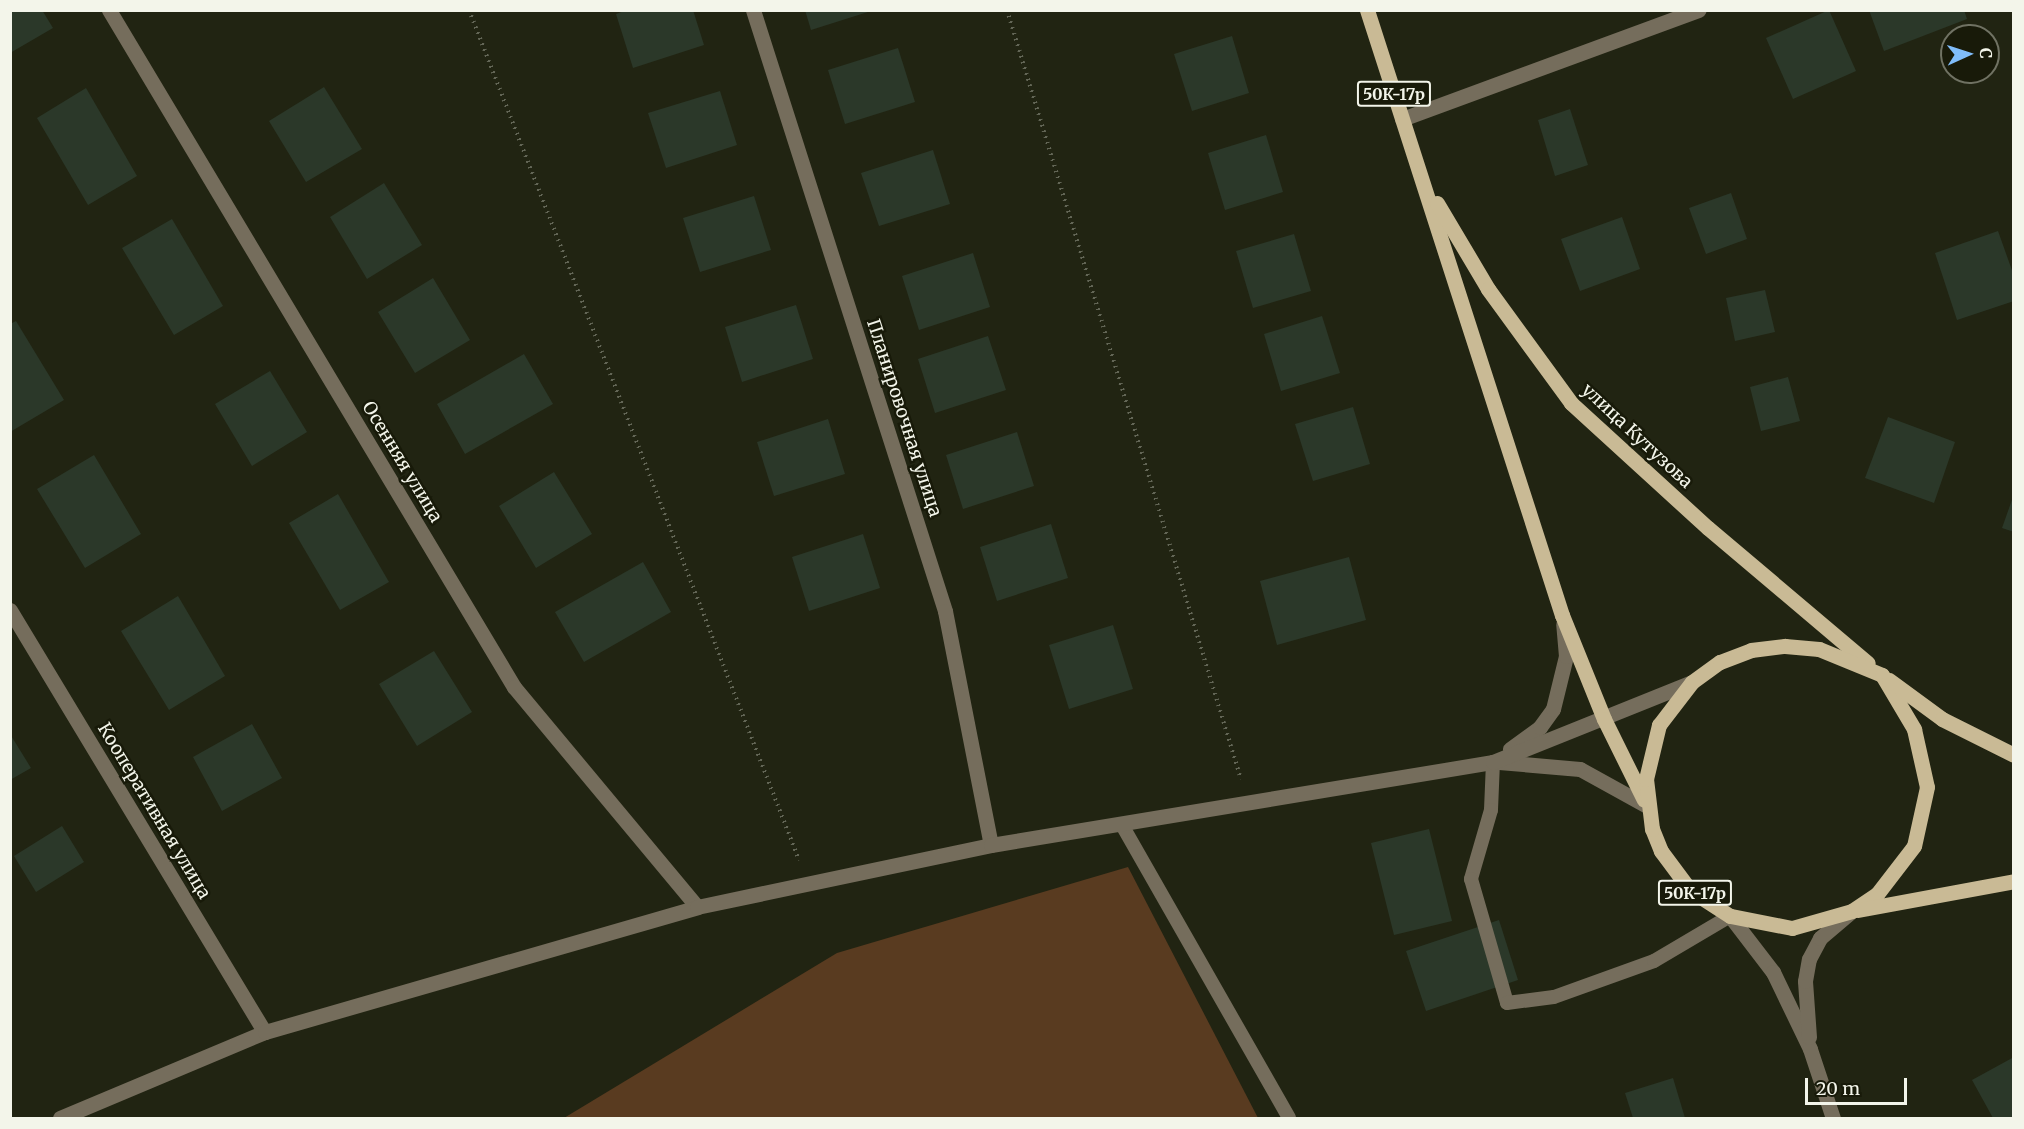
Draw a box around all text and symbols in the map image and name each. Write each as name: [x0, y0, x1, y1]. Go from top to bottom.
north arrow: [1940, 24, 2000, 84]
text: С: [1976, 47, 1996, 59]
road number: 50К-17р: [1356, 81, 1432, 107]
street label: Планировочная улица: [862, 317, 946, 519]
street label: улица Кутузова: [1577, 379, 1697, 493]
street label: Осенняя улица: [357, 398, 447, 526]
street label: Кооперативная улица: [93, 719, 215, 903]
road number: 50К-17р: [1658, 880, 1732, 906]
scale bar: [1808, 1066, 1910, 1104]
text: 20 m: [1816, 1077, 1860, 1100]

